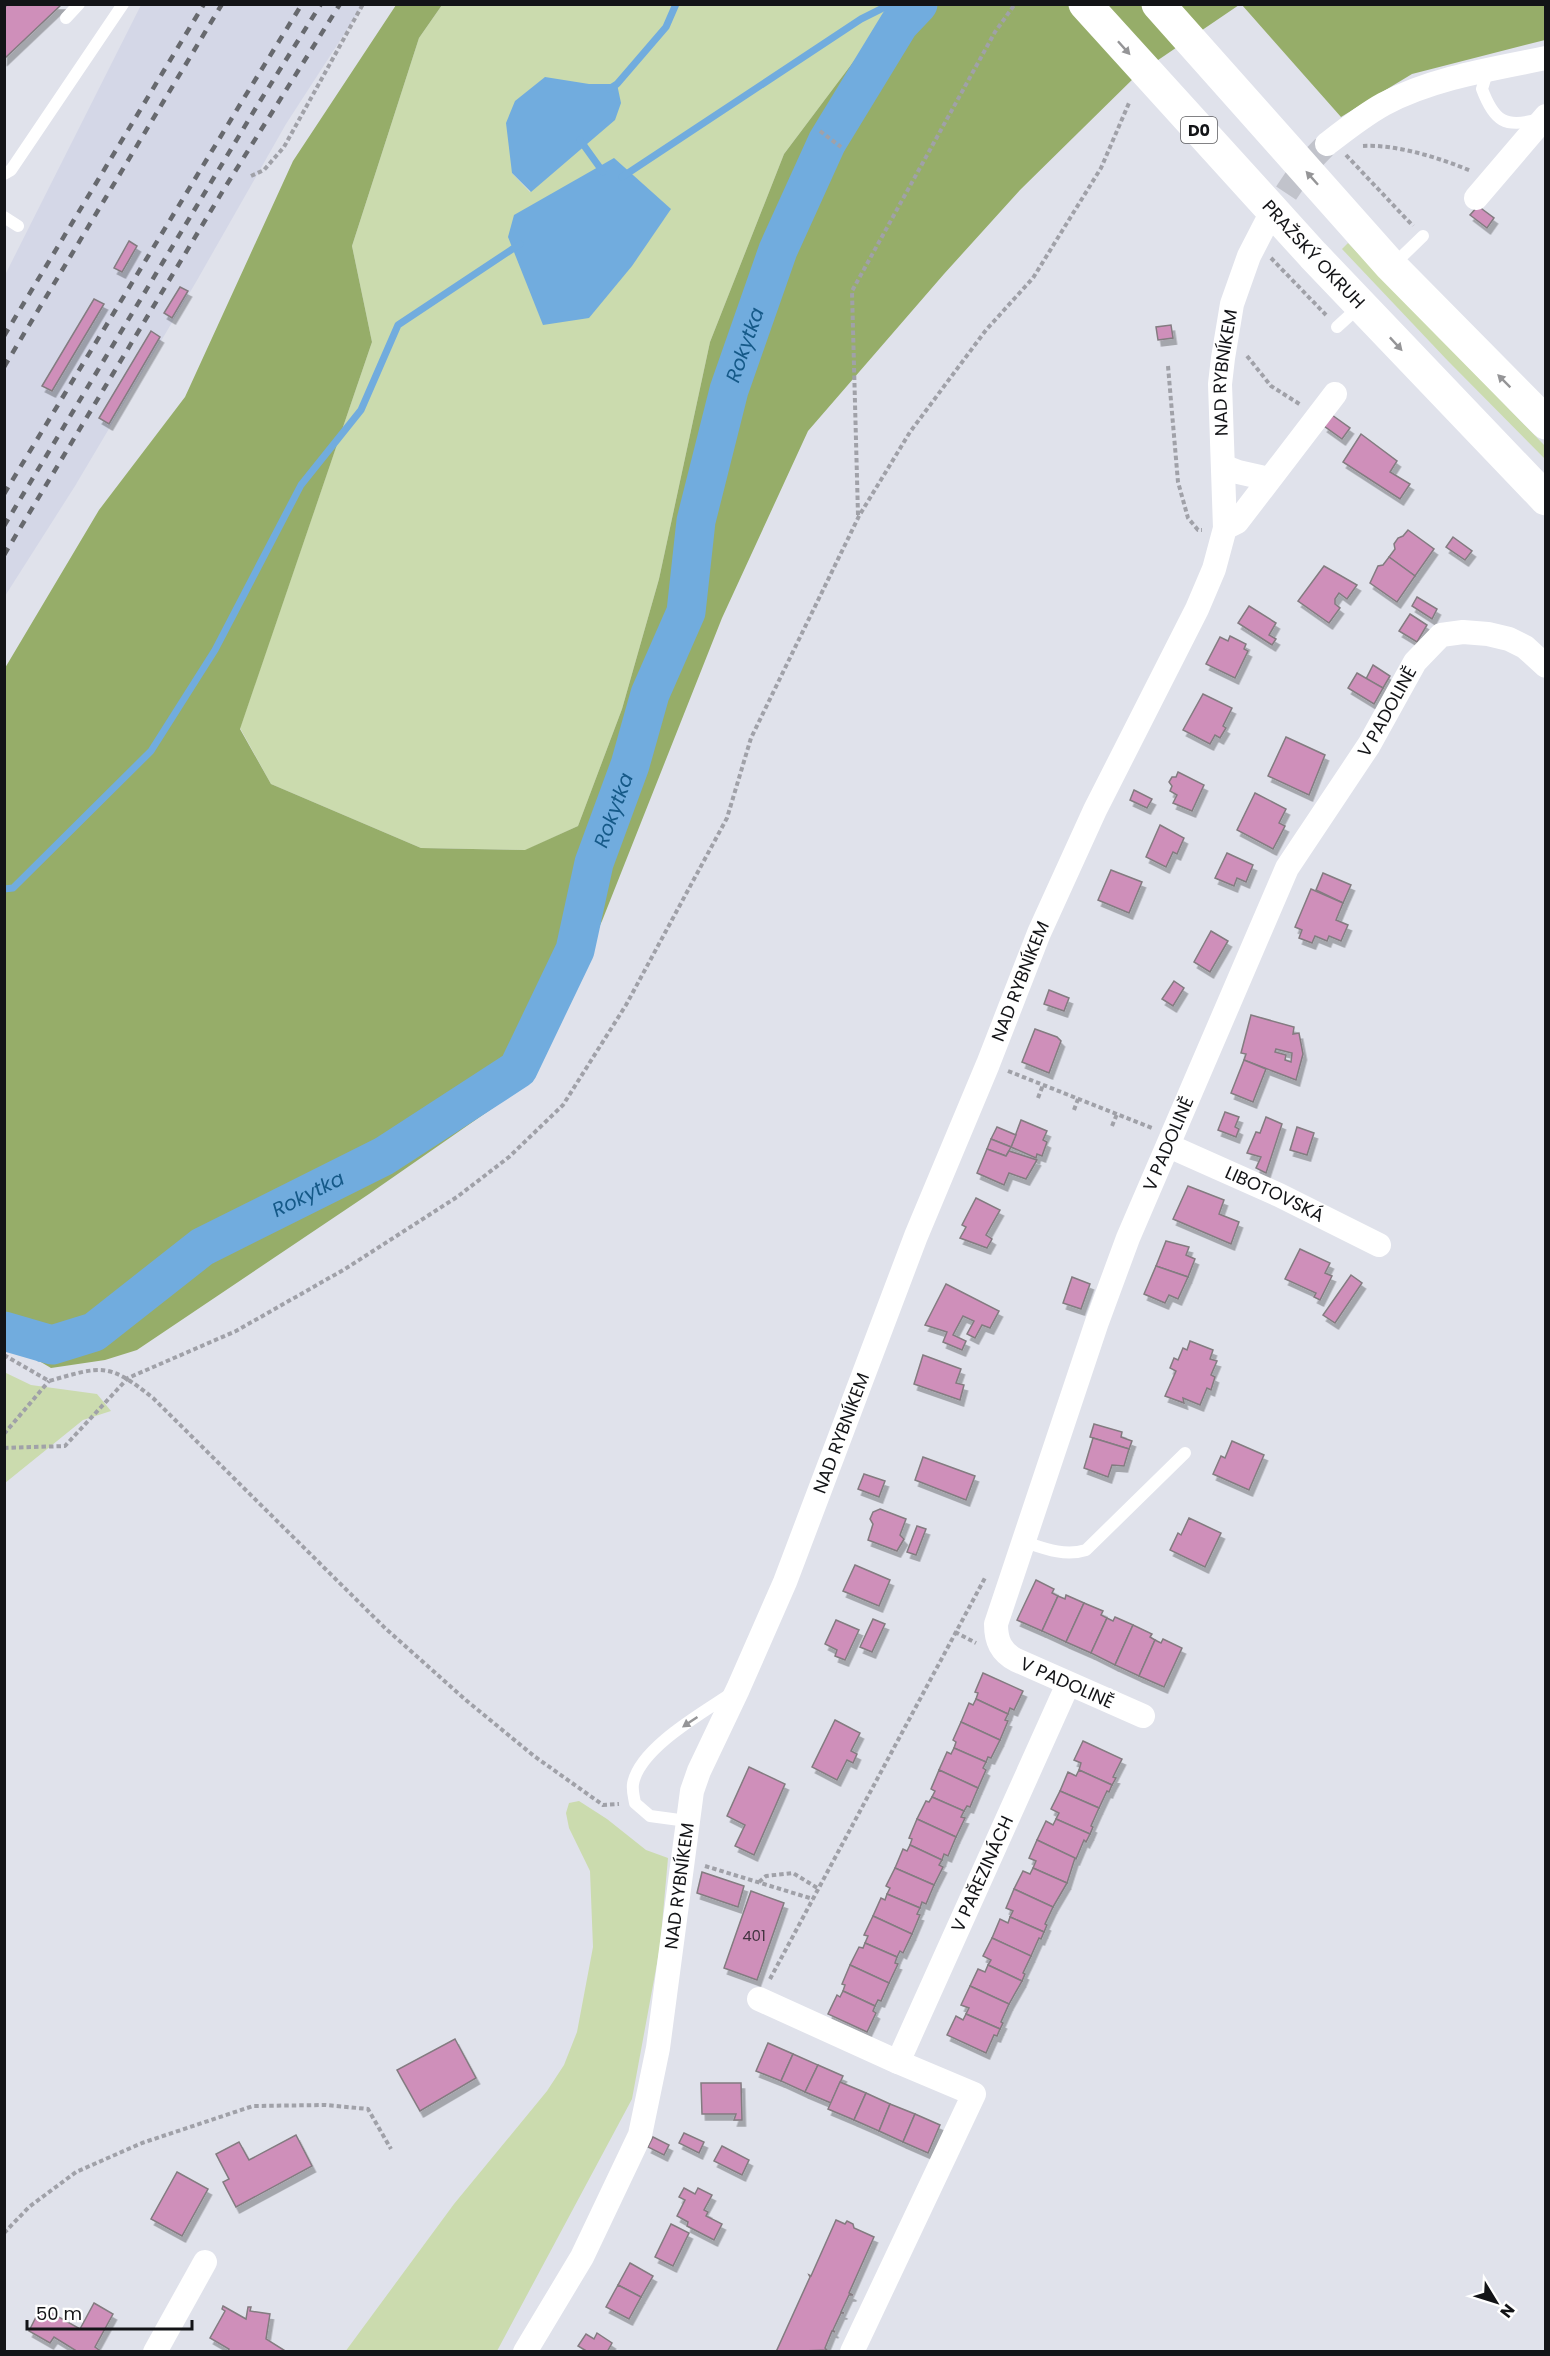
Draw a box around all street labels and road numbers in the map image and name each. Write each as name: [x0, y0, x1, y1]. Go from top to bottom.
road number: D0: [1181, 117, 1217, 143]
street label: PRAŽSKÝ OKRUH: [1257, 194, 1371, 314]
street label: NAD RYBNÍKEM: [1207, 307, 1243, 437]
street label: V PADOLINĚ: [1351, 661, 1422, 762]
street label: NAD RYBNÍKEM: [985, 917, 1055, 1045]
street label: V PADOLINĚ: [1137, 1092, 1199, 1195]
street label: LIBOTOVSKÁ: [1221, 1160, 1329, 1228]
street label: NAD RYBNÍKEM: [807, 1369, 875, 1497]
street label: V PADOLINĚ: [1016, 1651, 1118, 1714]
street label: V PAŘEZINÁCH: [945, 1812, 1019, 1936]
street label: NAD RYBNÍKEM: [658, 1821, 700, 1951]

